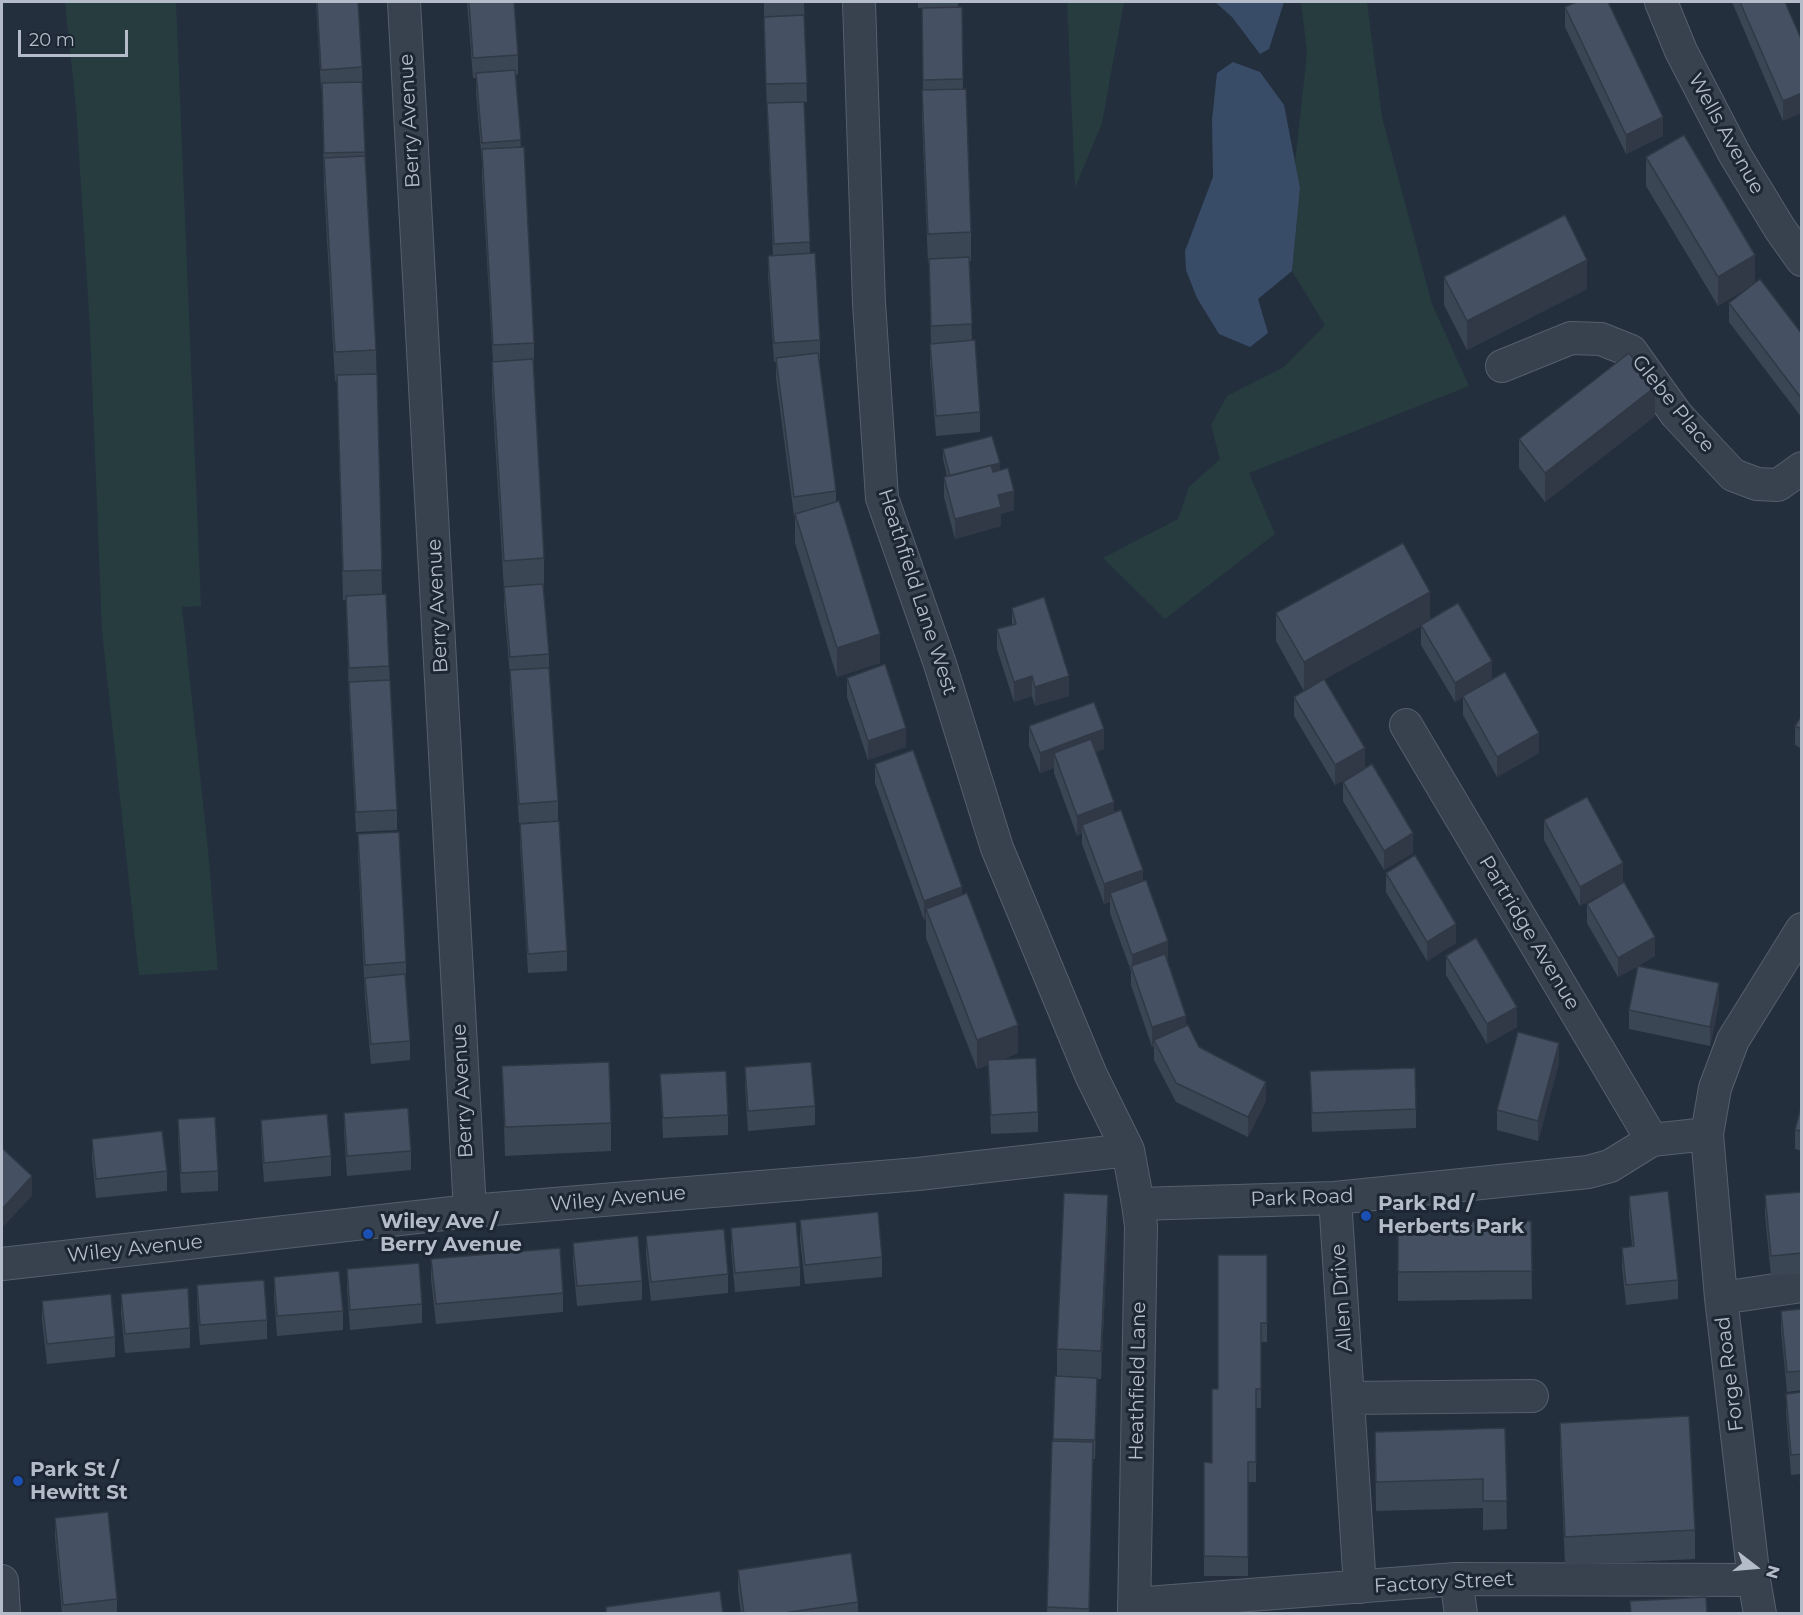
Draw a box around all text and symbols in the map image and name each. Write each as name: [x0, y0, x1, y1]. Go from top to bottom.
scale bar: [21, 18, 130, 56]
text: 20 m: [29, 29, 75, 51]
street label: Berry Avenue: [394, 53, 426, 189]
street label: Wells Avenue: [1683, 69, 1769, 199]
street label: Glebe Place: [1626, 350, 1720, 458]
street label: Heathfield Lane West: [872, 486, 962, 698]
street label: Berry Avenue: [422, 538, 454, 674]
street label: Partridge Avenue: [1473, 852, 1585, 1014]
street label: Berry Avenue: [447, 1023, 479, 1159]
street label: Wiley Avenue: [549, 1181, 687, 1217]
street label: Park Road: [1250, 1184, 1354, 1212]
place label: Park Rd / Herberts Park: [1378, 1192, 1524, 1239]
marker: Park Rd / Herberts Park: [1359, 1209, 1373, 1223]
place label: Wiley Ave / Berry Avenue: [380, 1210, 522, 1257]
marker: Wiley Ave / Berry Avenue: [361, 1227, 375, 1241]
street label: Wiley Avenue: [66, 1230, 204, 1268]
street label: Allen Drive: [1326, 1243, 1358, 1353]
street label: Heathfield Lane: [1125, 1301, 1151, 1461]
street label: Forge Road: [1711, 1315, 1749, 1433]
place label: Park St / Hewitt St: [30, 1458, 128, 1505]
marker: Park St / Hewitt St: [11, 1474, 25, 1488]
north arrow: [1725, 1537, 1785, 1597]
text: N: [1762, 1563, 1784, 1581]
street label: Factory Street: [1373, 1567, 1515, 1599]

